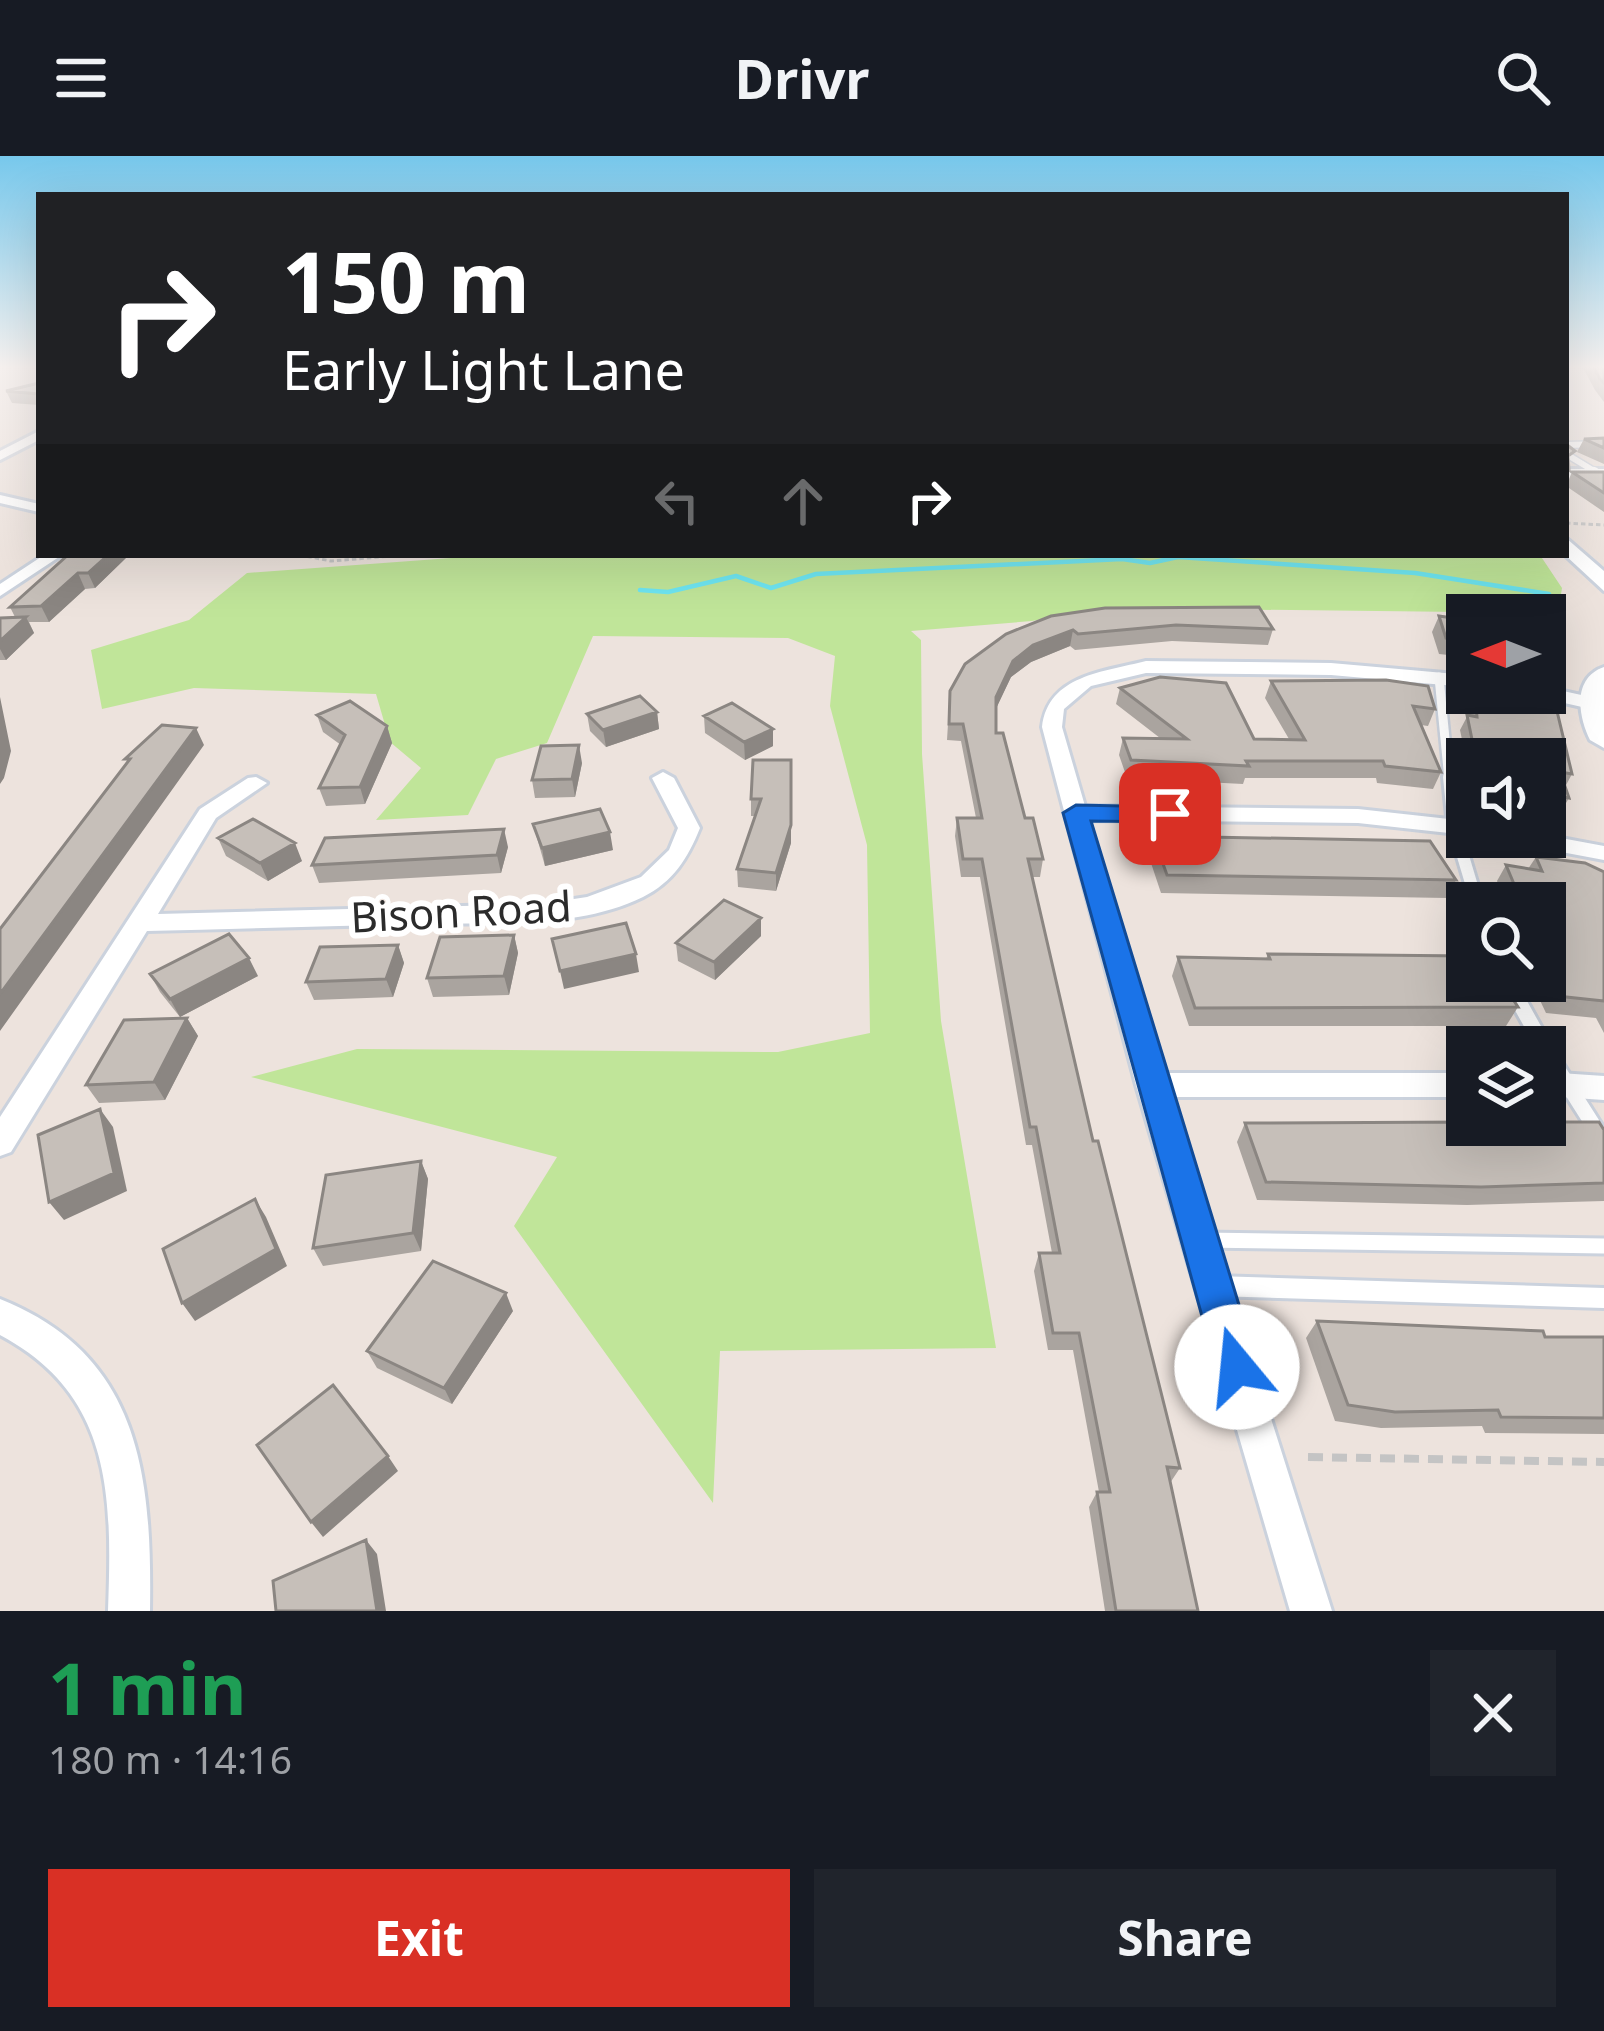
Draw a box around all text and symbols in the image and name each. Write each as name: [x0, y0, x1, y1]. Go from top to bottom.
text: Drivr: [735, 41, 869, 115]
icon: menu: [48, 45, 114, 111]
icon: search: [1490, 45, 1556, 111]
text: 150 m: [282, 223, 530, 338]
icon: right: [84, 240, 240, 396]
text: Early Light Lane: [282, 332, 685, 406]
icon: left: [644, 468, 710, 534]
icon: ahead: [770, 468, 836, 534]
icon: right: [896, 468, 962, 534]
north arrow: [1446, 594, 1566, 714]
map controls: [1446, 594, 1566, 1146]
button: sound: [1446, 738, 1566, 858]
pin: [1119, 763, 1221, 865]
icon: arrive: [1137, 781, 1203, 847]
street label: Bison Road: [349, 876, 573, 945]
button: search: [1446, 882, 1566, 1002]
button: layers: [1446, 1026, 1566, 1146]
position arrow: [1174, 1304, 1300, 1430]
text: 1 min: [48, 1638, 246, 1736]
button: close: [1430, 1650, 1556, 1776]
text: 180 m · 14:16: [48, 1732, 292, 1785]
button: Exit: [48, 1869, 790, 2007]
button: Share: [814, 1869, 1556, 2007]

